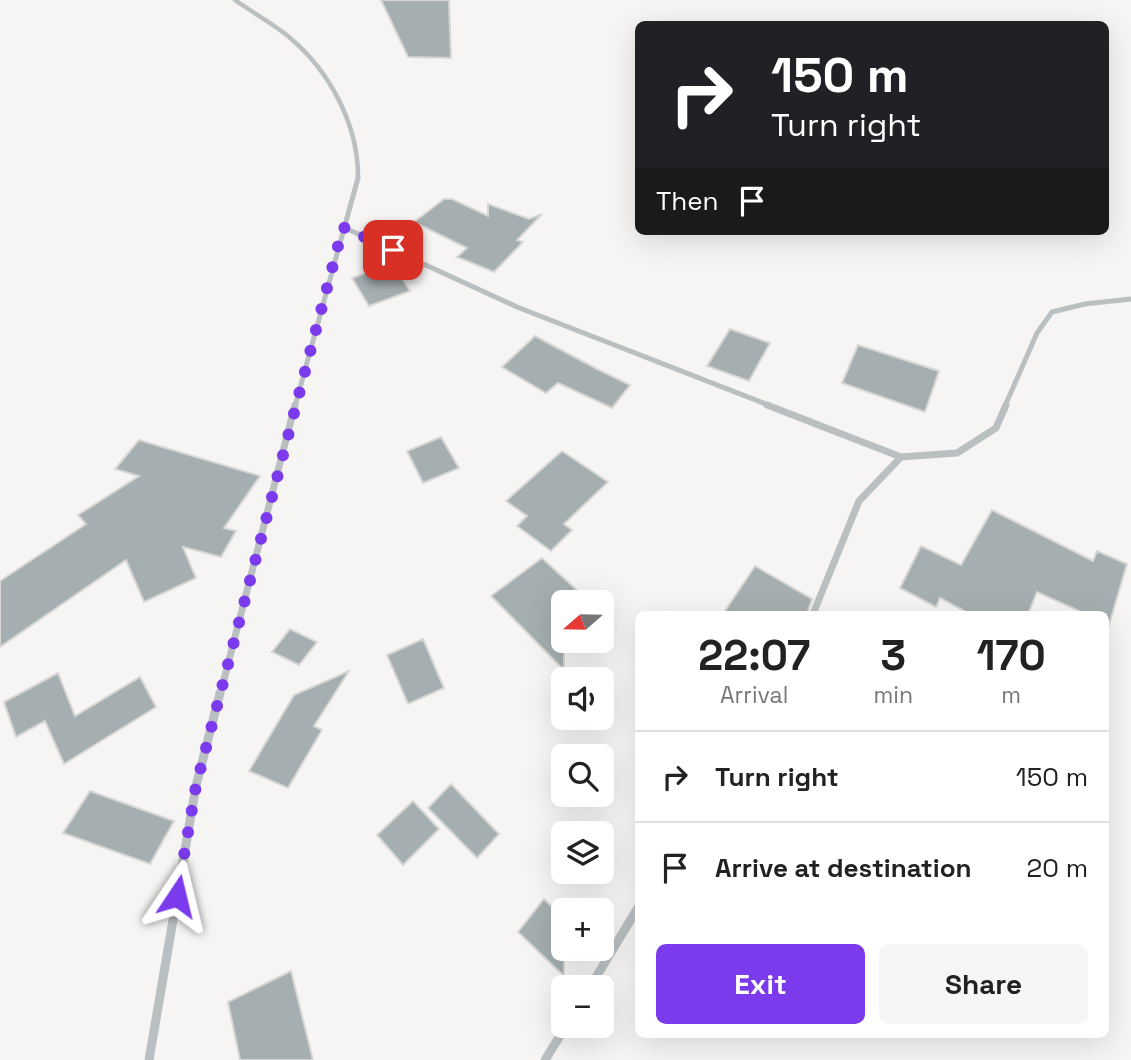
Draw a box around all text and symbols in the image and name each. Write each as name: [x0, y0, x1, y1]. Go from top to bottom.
text: 150 m: [771, 44, 909, 106]
icon: right: [656, 49, 747, 140]
text: Turn right: [771, 105, 921, 145]
icon: arrive: [733, 182, 771, 220]
text: Then: [656, 184, 719, 218]
pin: [363, 220, 423, 280]
icon: arrive: [374, 231, 412, 269]
north arrow: [551, 590, 614, 653]
map controls: [551, 590, 614, 1038]
text: 22:07: [698, 629, 810, 682]
text: 3: [881, 629, 906, 682]
text: 170: [976, 629, 1046, 682]
button: sound: [551, 667, 614, 730]
text: Arrival: [720, 680, 788, 710]
text: min: [874, 680, 913, 710]
text: m: [1001, 680, 1021, 710]
button: search: [551, 744, 614, 807]
icon: right: [656, 758, 694, 796]
text: Turn right: [715, 760, 839, 794]
text: 150 m: [1016, 760, 1088, 794]
button: layers: [551, 821, 614, 884]
icon: arrive: [656, 849, 694, 887]
text: Arrive at destination: [715, 851, 972, 885]
text: 20 m: [1027, 851, 1088, 885]
position arrow: [140, 859, 214, 933]
button: +: [551, 898, 614, 961]
button: Exit: [656, 944, 865, 1024]
button: Share: [879, 944, 1088, 1024]
button: −: [551, 975, 614, 1038]

